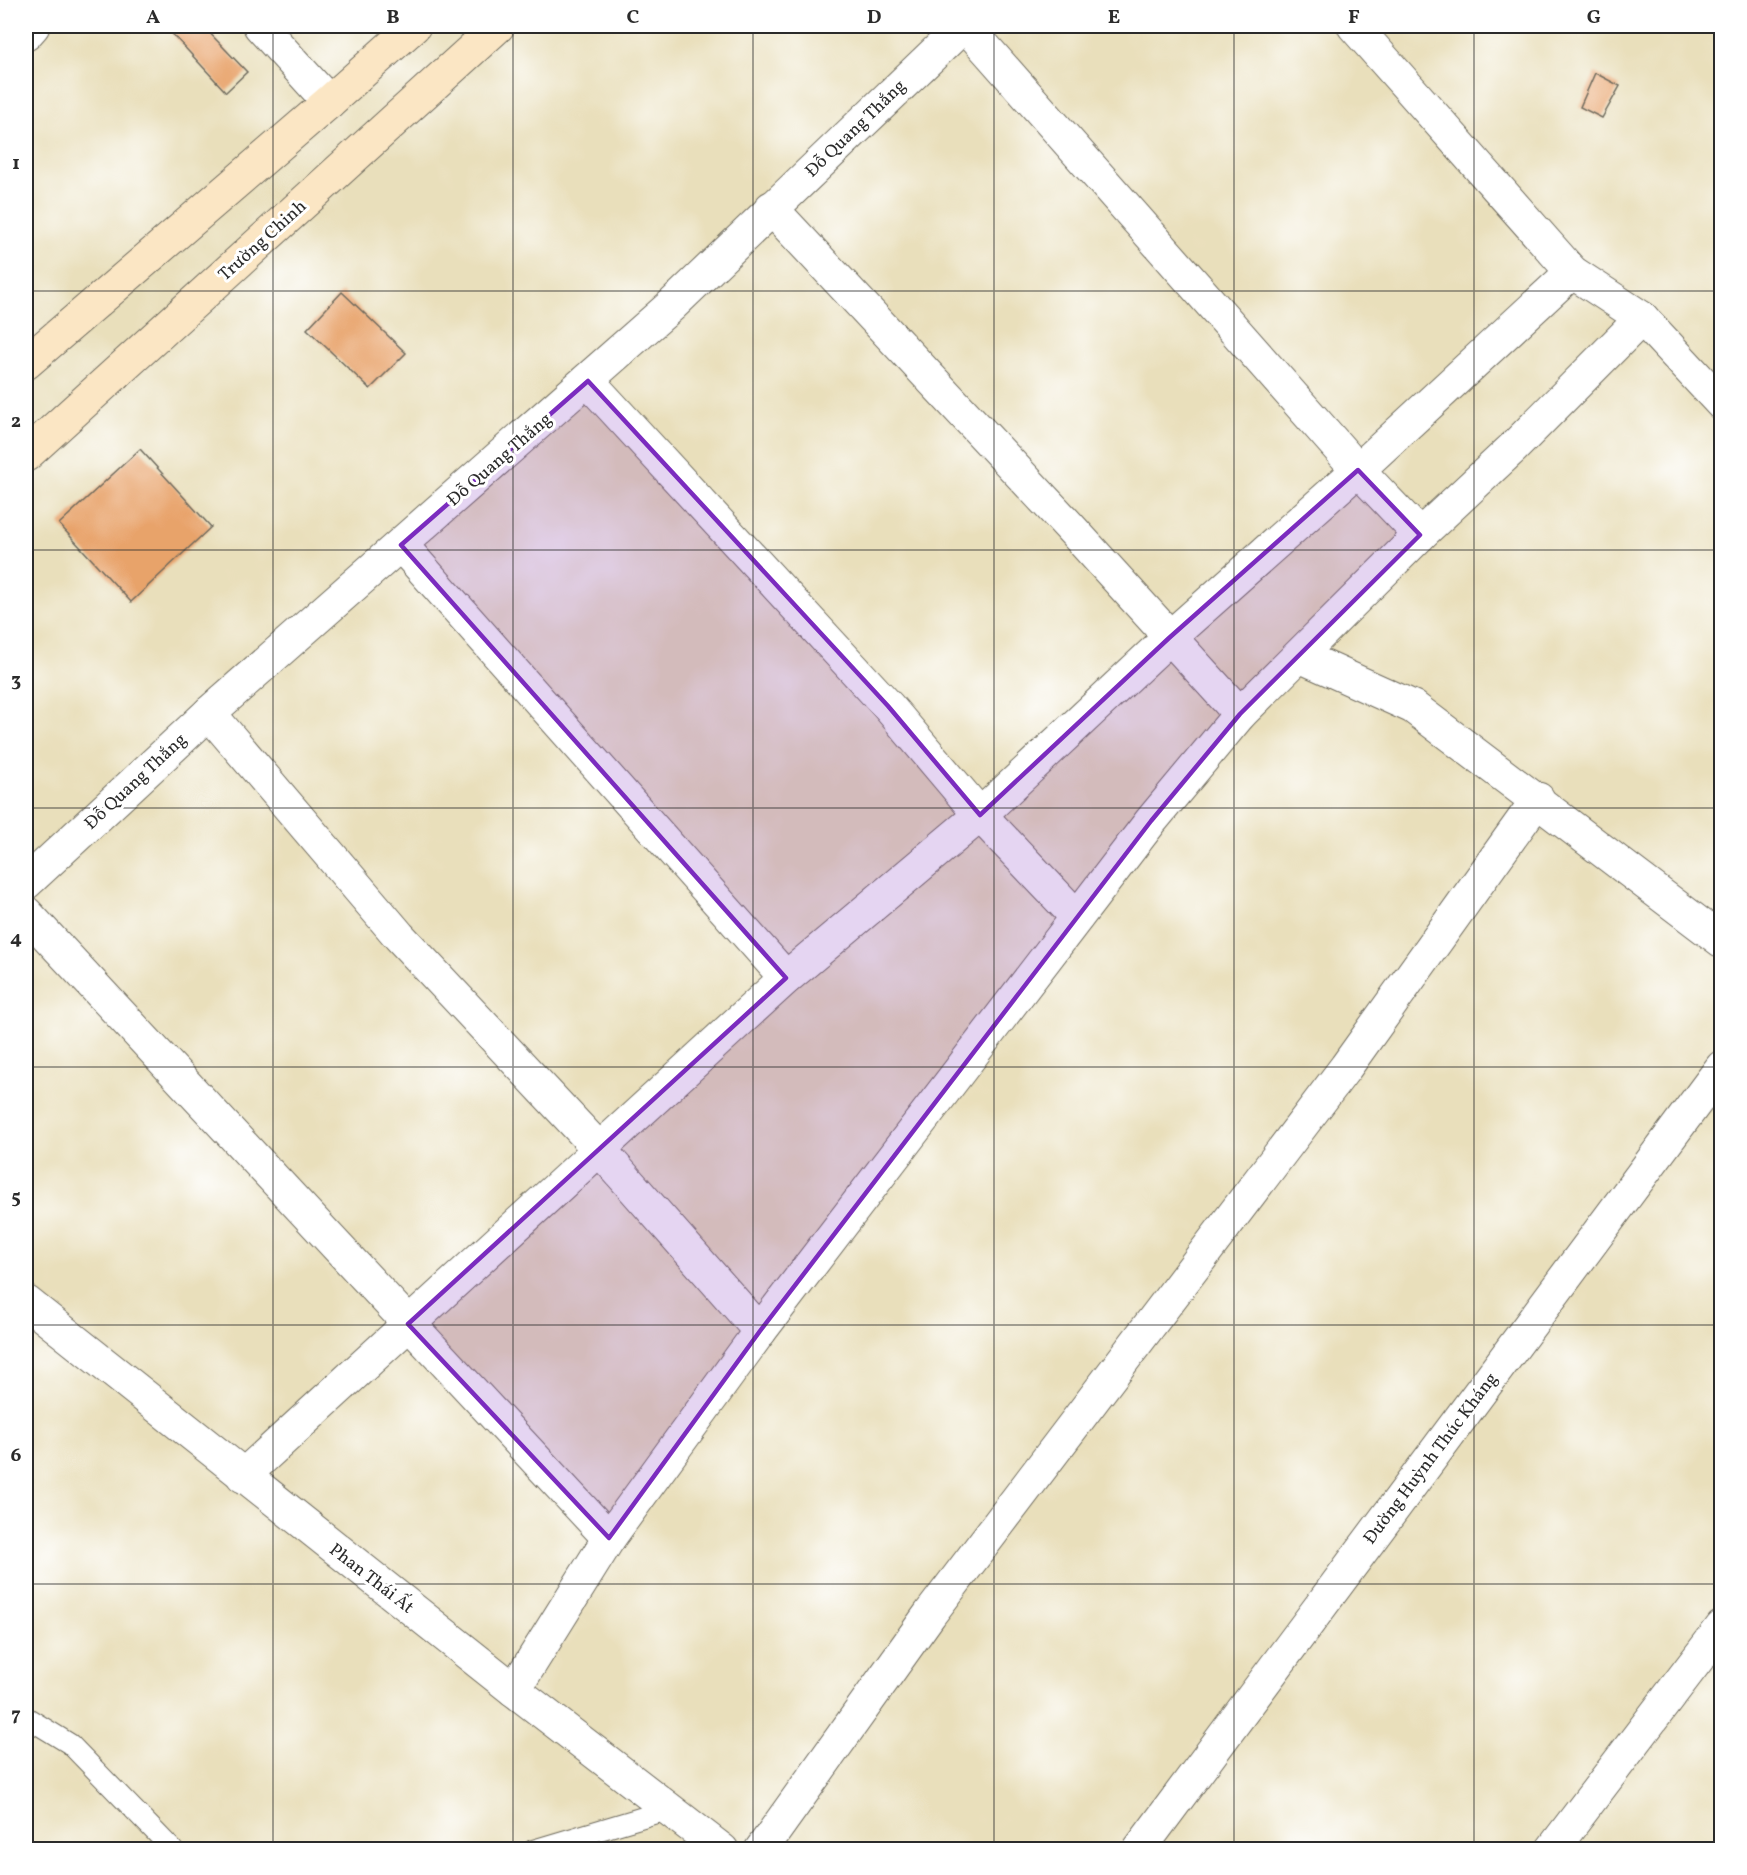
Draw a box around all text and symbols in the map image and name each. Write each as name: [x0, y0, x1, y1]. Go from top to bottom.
text: A: [146, 4, 160, 32]
text: B: [386, 4, 400, 32]
text: C: [627, 4, 640, 32]
text: D: [867, 4, 881, 32]
text: E: [1108, 4, 1120, 32]
text: F: [1348, 4, 1360, 32]
text: G: [1587, 4, 1601, 32]
street label: Đỗ Quang Thắng: [800, 74, 912, 184]
text: 1: [12, 150, 20, 178]
street label: Trường Chinh: [213, 195, 313, 288]
text: 2: [11, 408, 21, 436]
street label: Đỗ Quang Thắng: [442, 408, 558, 513]
text: 3: [11, 667, 21, 695]
street label: Đỗ Quang Thắng: [79, 728, 193, 836]
text: 4: [10, 925, 22, 953]
text: 5: [11, 1184, 21, 1212]
street label: Đường Huỳnh Thúc Kháng: [1358, 1368, 1504, 1550]
text: 6: [11, 1442, 22, 1470]
street label: Phan Thái Ất: [323, 1536, 420, 1620]
text: 7: [11, 1701, 21, 1729]

